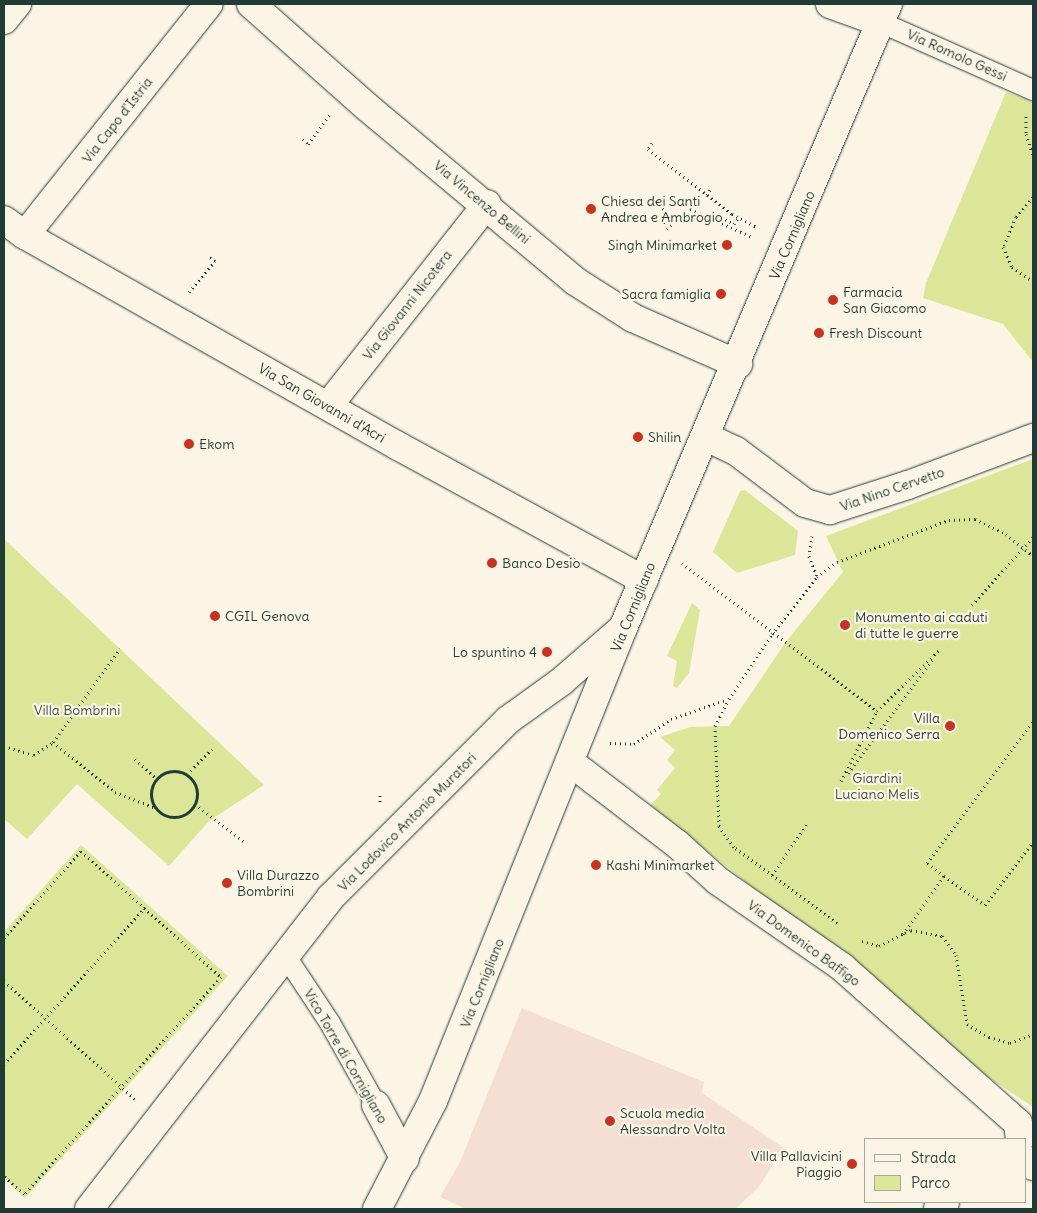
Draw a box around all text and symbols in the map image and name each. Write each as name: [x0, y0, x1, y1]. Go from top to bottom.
street label: Via Romolo Gessi: [904, 25, 1010, 85]
street label: Via Capo d'Istria: [78, 74, 156, 166]
street label: Via Vincenzo Bellini: [430, 157, 534, 247]
street label: Via Cornigliano: [766, 188, 818, 282]
place label: Chiesa dei Santi Andrea e Ambrogio: [601, 193, 723, 226]
marker: Chiesa dei Santi Andrea e Ambrogio: [585, 203, 597, 215]
place label: Singh Minimarket: [608, 237, 717, 253]
marker: Singh Minimarket: [721, 239, 733, 251]
street label: Via Giovanni Nicotera: [359, 247, 455, 363]
place label: Farmacia San Giacomo: [843, 284, 926, 316]
place label: Sacra famiglia: [621, 286, 711, 302]
marker: Sacra famiglia: [715, 288, 727, 300]
marker: Farmacia San Giacomo: [827, 294, 839, 306]
place label: Fresh Discount: [829, 325, 922, 341]
marker: Fresh Discount: [813, 327, 825, 339]
street label: Via San Giovanni d'Acri: [255, 360, 389, 446]
place label: Shilin: [648, 429, 681, 445]
marker: Shilin: [632, 431, 644, 443]
place label: Ekom: [199, 436, 234, 452]
marker: Ekom: [183, 438, 195, 450]
street label: Via Nino Cervetto: [838, 463, 946, 515]
place label: Banco Desio: [502, 555, 580, 571]
marker: Banco Desio: [486, 557, 498, 569]
street label: Via Cornigliano: [607, 560, 659, 654]
place label: CGIL Genova: [225, 608, 309, 624]
place label: Monumento ai caduti di tutte le guerre: [855, 609, 988, 642]
marker: CGIL Genova: [209, 610, 221, 622]
marker: Monumento ai caduti di tutte le guerre: [839, 619, 851, 631]
place label: Lo spuntino 4: [453, 644, 537, 660]
marker: Lo spuntino 4: [541, 646, 553, 658]
park label: Villa Bombrini: [34, 702, 120, 718]
place label: Villa Domenico Serra: [838, 710, 940, 742]
marker: Villa Domenico Serra: [944, 720, 956, 732]
street label: Via Lodovico Antonio Muratori: [334, 749, 480, 895]
park label: Giardini Luciano Melis: [835, 770, 919, 802]
place label: Kashi Minimarket: [606, 857, 714, 873]
marker: Kashi Minimarket: [590, 859, 602, 871]
place label: Villa Durazzo Bombrini: [237, 867, 319, 900]
marker: Villa Durazzo Bombrini: [221, 877, 233, 889]
street label: Via Domenico Baffigo: [744, 896, 864, 990]
street label: Via Cornigliano: [456, 936, 508, 1030]
street label: Vico Torre di Cornigliano: [301, 986, 391, 1126]
place label: Scuola media Alessandro Volta: [620, 1105, 725, 1138]
marker: Scuola media Alessandro Volta: [604, 1115, 616, 1127]
legend: [864, 1138, 1027, 1203]
place label: Villa Pallavicini Piaggio: [751, 1148, 842, 1180]
text: Strada: [911, 1148, 956, 1167]
marker: Villa Pallavicini Piaggio: [846, 1158, 858, 1170]
text: Parco: [911, 1173, 950, 1192]

